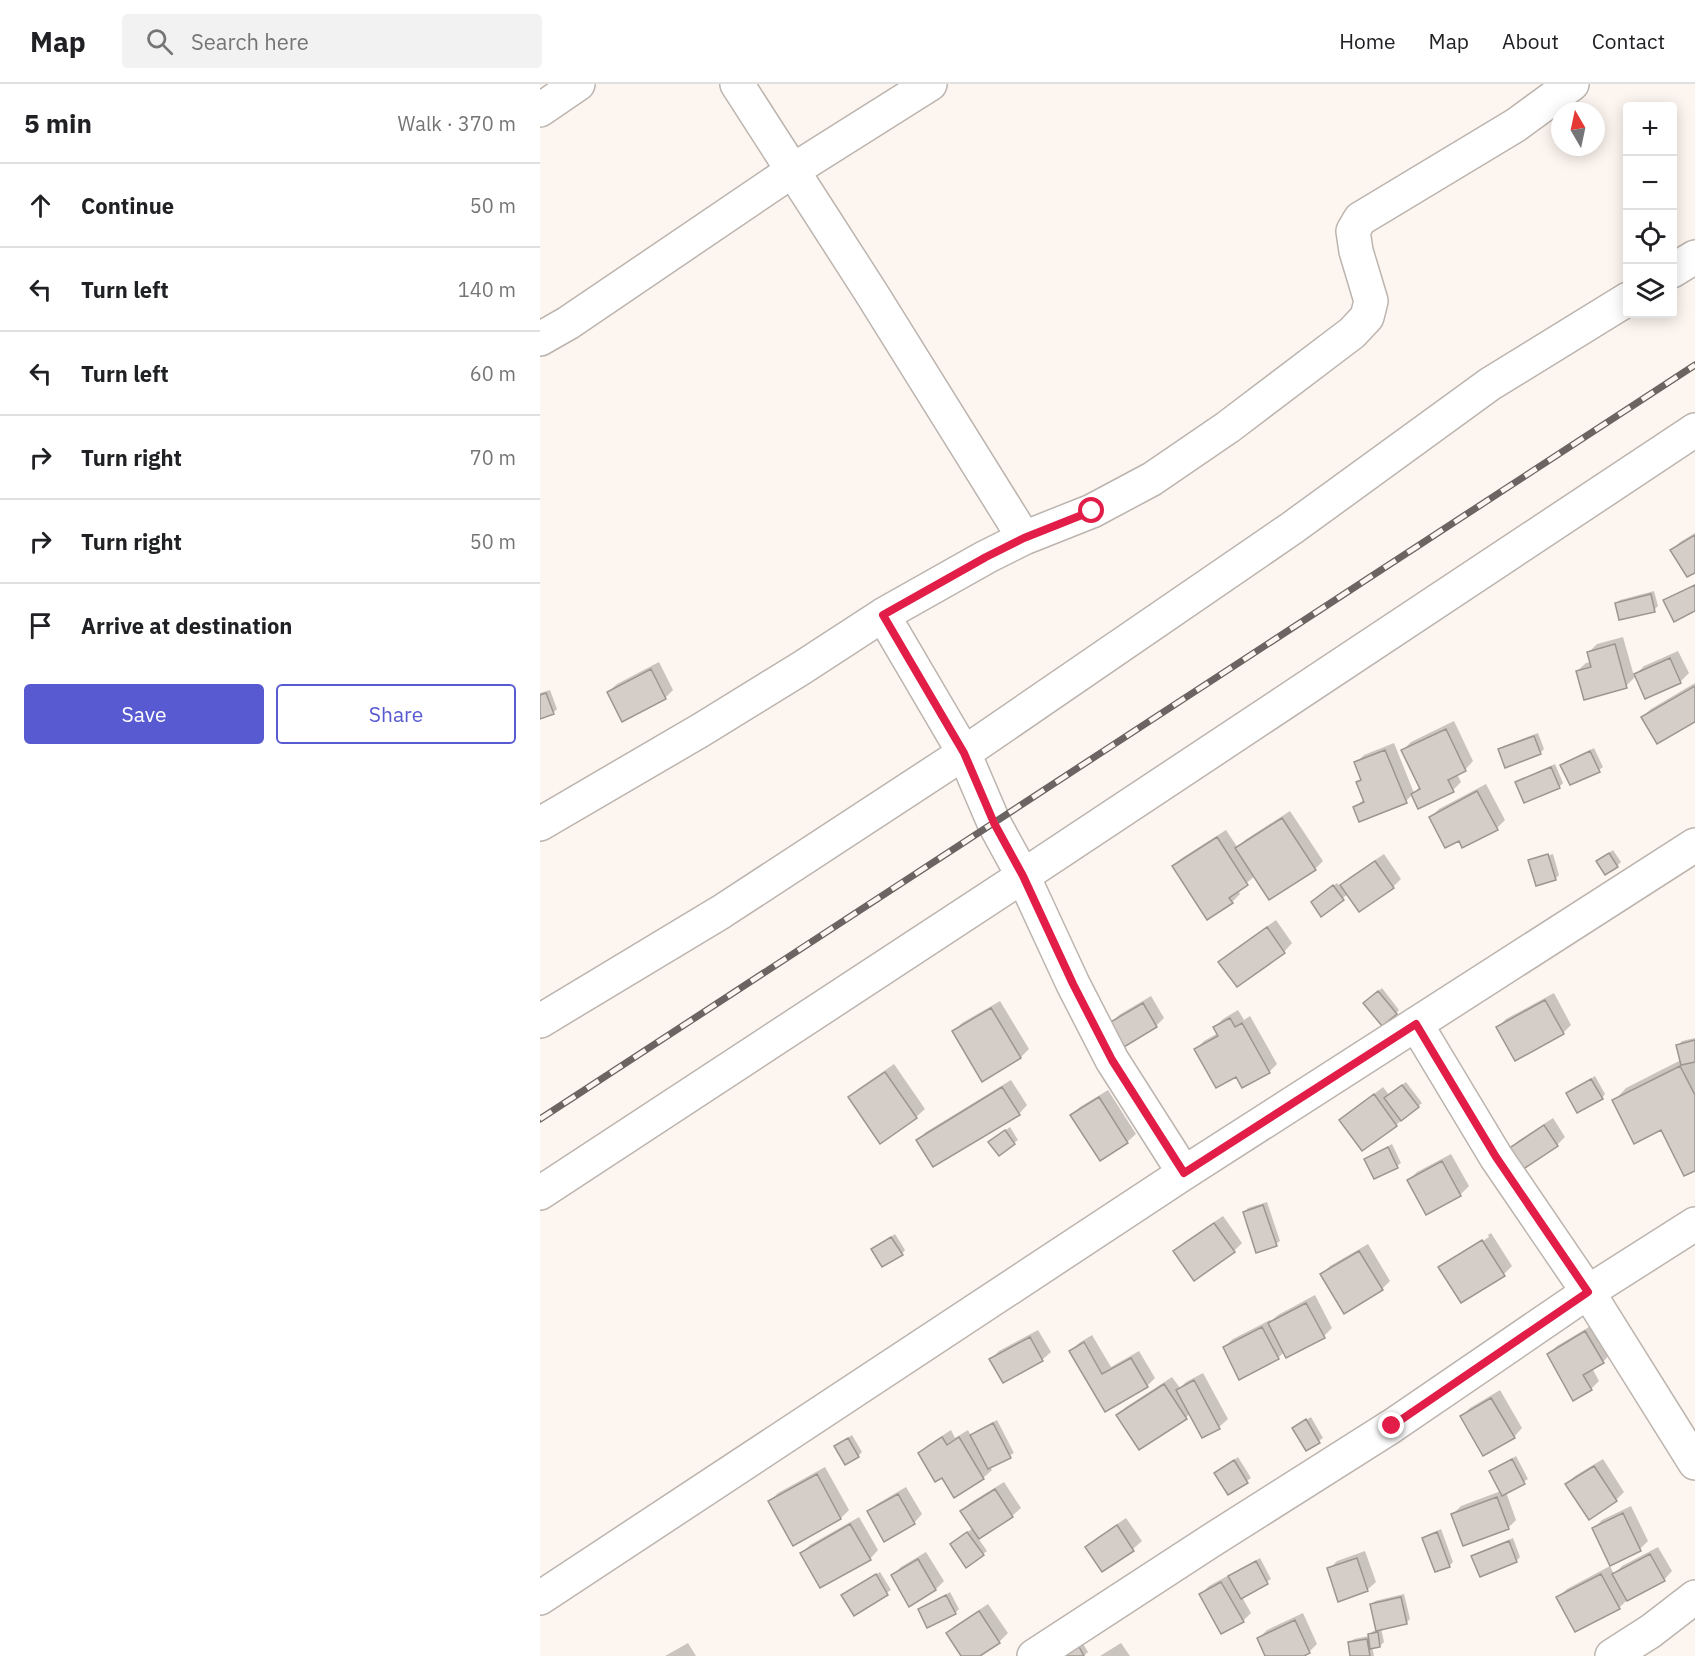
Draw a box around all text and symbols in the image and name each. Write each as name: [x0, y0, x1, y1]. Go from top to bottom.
search box: [122, 14, 542, 68]
text: Map: [30, 23, 86, 60]
icon: search: [143, 25, 176, 58]
text: Search here: [191, 27, 309, 56]
text: Home: [1339, 27, 1396, 55]
text: Map: [1429, 27, 1469, 55]
text: About: [1502, 27, 1559, 55]
text: Contact: [1592, 27, 1665, 55]
north arrow: [1551, 102, 1605, 156]
map controls: [1623, 102, 1677, 318]
button: +: [1623, 102, 1677, 156]
text: 5 min: [24, 106, 92, 140]
text: Walk · 370 m: [398, 110, 516, 137]
button: −: [1623, 156, 1677, 210]
icon: ahead: [24, 189, 57, 222]
text: Continue: [81, 191, 174, 220]
text: 50 m: [470, 192, 516, 219]
button: locate: [1623, 210, 1677, 264]
button: layers: [1623, 264, 1677, 318]
icon: left: [24, 273, 57, 306]
text: Turn left: [81, 275, 169, 304]
text: 140 m: [458, 276, 516, 303]
icon: left: [24, 357, 57, 390]
text: Turn left: [81, 359, 169, 388]
text: 60 m: [470, 360, 516, 387]
icon: right: [24, 441, 57, 474]
text: Turn right: [81, 443, 182, 472]
text: 70 m: [470, 444, 516, 471]
route start: [1078, 497, 1104, 523]
icon: right: [24, 525, 57, 558]
text: Turn right: [81, 527, 182, 556]
text: 50 m: [470, 528, 516, 555]
icon: arrive: [24, 609, 57, 642]
text: Arrive at destination: [81, 611, 292, 640]
button: Save: [24, 684, 264, 744]
button: Share: [276, 684, 516, 744]
route end: [1378, 1412, 1404, 1438]

